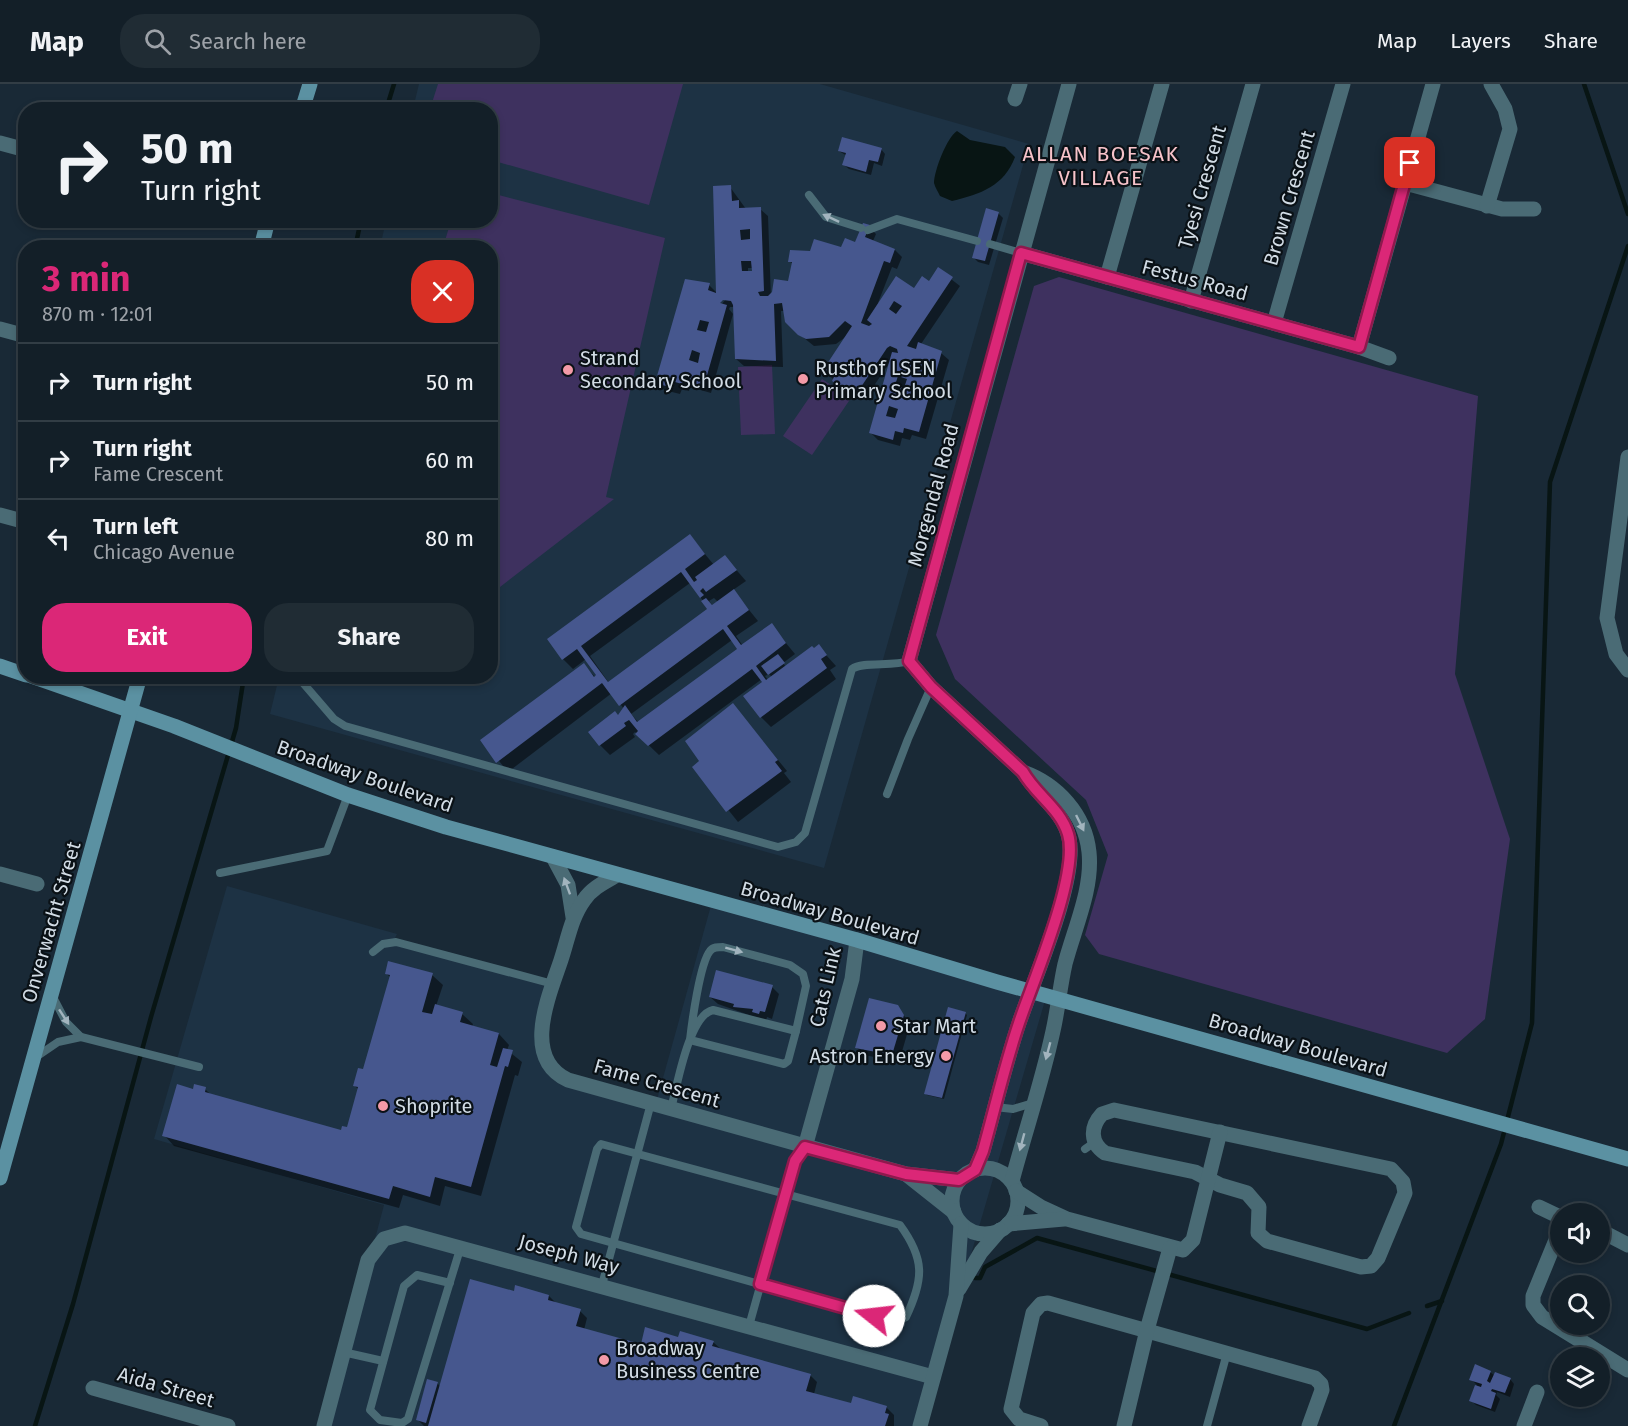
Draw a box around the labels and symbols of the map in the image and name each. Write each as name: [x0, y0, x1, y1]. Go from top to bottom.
street label: Tyesi Crescent: [1173, 122, 1231, 252]
street label: Brown Crescent: [1258, 127, 1320, 268]
pin: [1384, 137, 1435, 188]
district label: ALLAN BOESAK VILLAGE: [1023, 141, 1179, 191]
one-way arrow: [822, 213, 840, 223]
street label: Festus Road: [1139, 254, 1251, 306]
place label: Strand Secondary School: [580, 346, 742, 393]
place label: Rusthof LSEN Primary School: [815, 356, 952, 403]
marker: Strand Secondary School: [561, 363, 575, 377]
marker: Rusthof LSEN Primary School: [796, 372, 810, 386]
street label: Morgendal Road: [902, 421, 964, 569]
street label: Broadway Boulevard: [274, 735, 456, 817]
one-way arrow: [1075, 814, 1085, 832]
street label: Onverwacht Street: [16, 838, 86, 1005]
street label: Broadway Boulevard: [738, 876, 922, 950]
one-way arrow: [562, 877, 572, 895]
street label: Cats Link: [804, 944, 846, 1029]
one-way arrow: [726, 946, 744, 955]
street label: Broadway Boulevard: [1206, 1008, 1390, 1082]
one-way arrow: [58, 1009, 69, 1026]
place label: Star Mart: [893, 1014, 977, 1038]
marker: Star Mart: [874, 1019, 888, 1033]
one-way arrow: [1043, 1043, 1052, 1061]
place label: Astron Energy: [809, 1044, 934, 1068]
marker: Astron Energy: [939, 1049, 953, 1063]
street label: Fame Crescent: [591, 1054, 724, 1113]
place label: Shoprite: [395, 1094, 472, 1118]
marker: Shoprite: [376, 1099, 390, 1113]
one-way arrow: [1017, 1133, 1026, 1151]
street label: Joseph Way: [516, 1229, 622, 1279]
position arrow: [842, 1284, 906, 1348]
place label: Broadway Business Centre: [616, 1336, 760, 1383]
marker: Broadway Business Centre: [597, 1353, 611, 1367]
street label: Aida Street: [115, 1362, 218, 1412]

